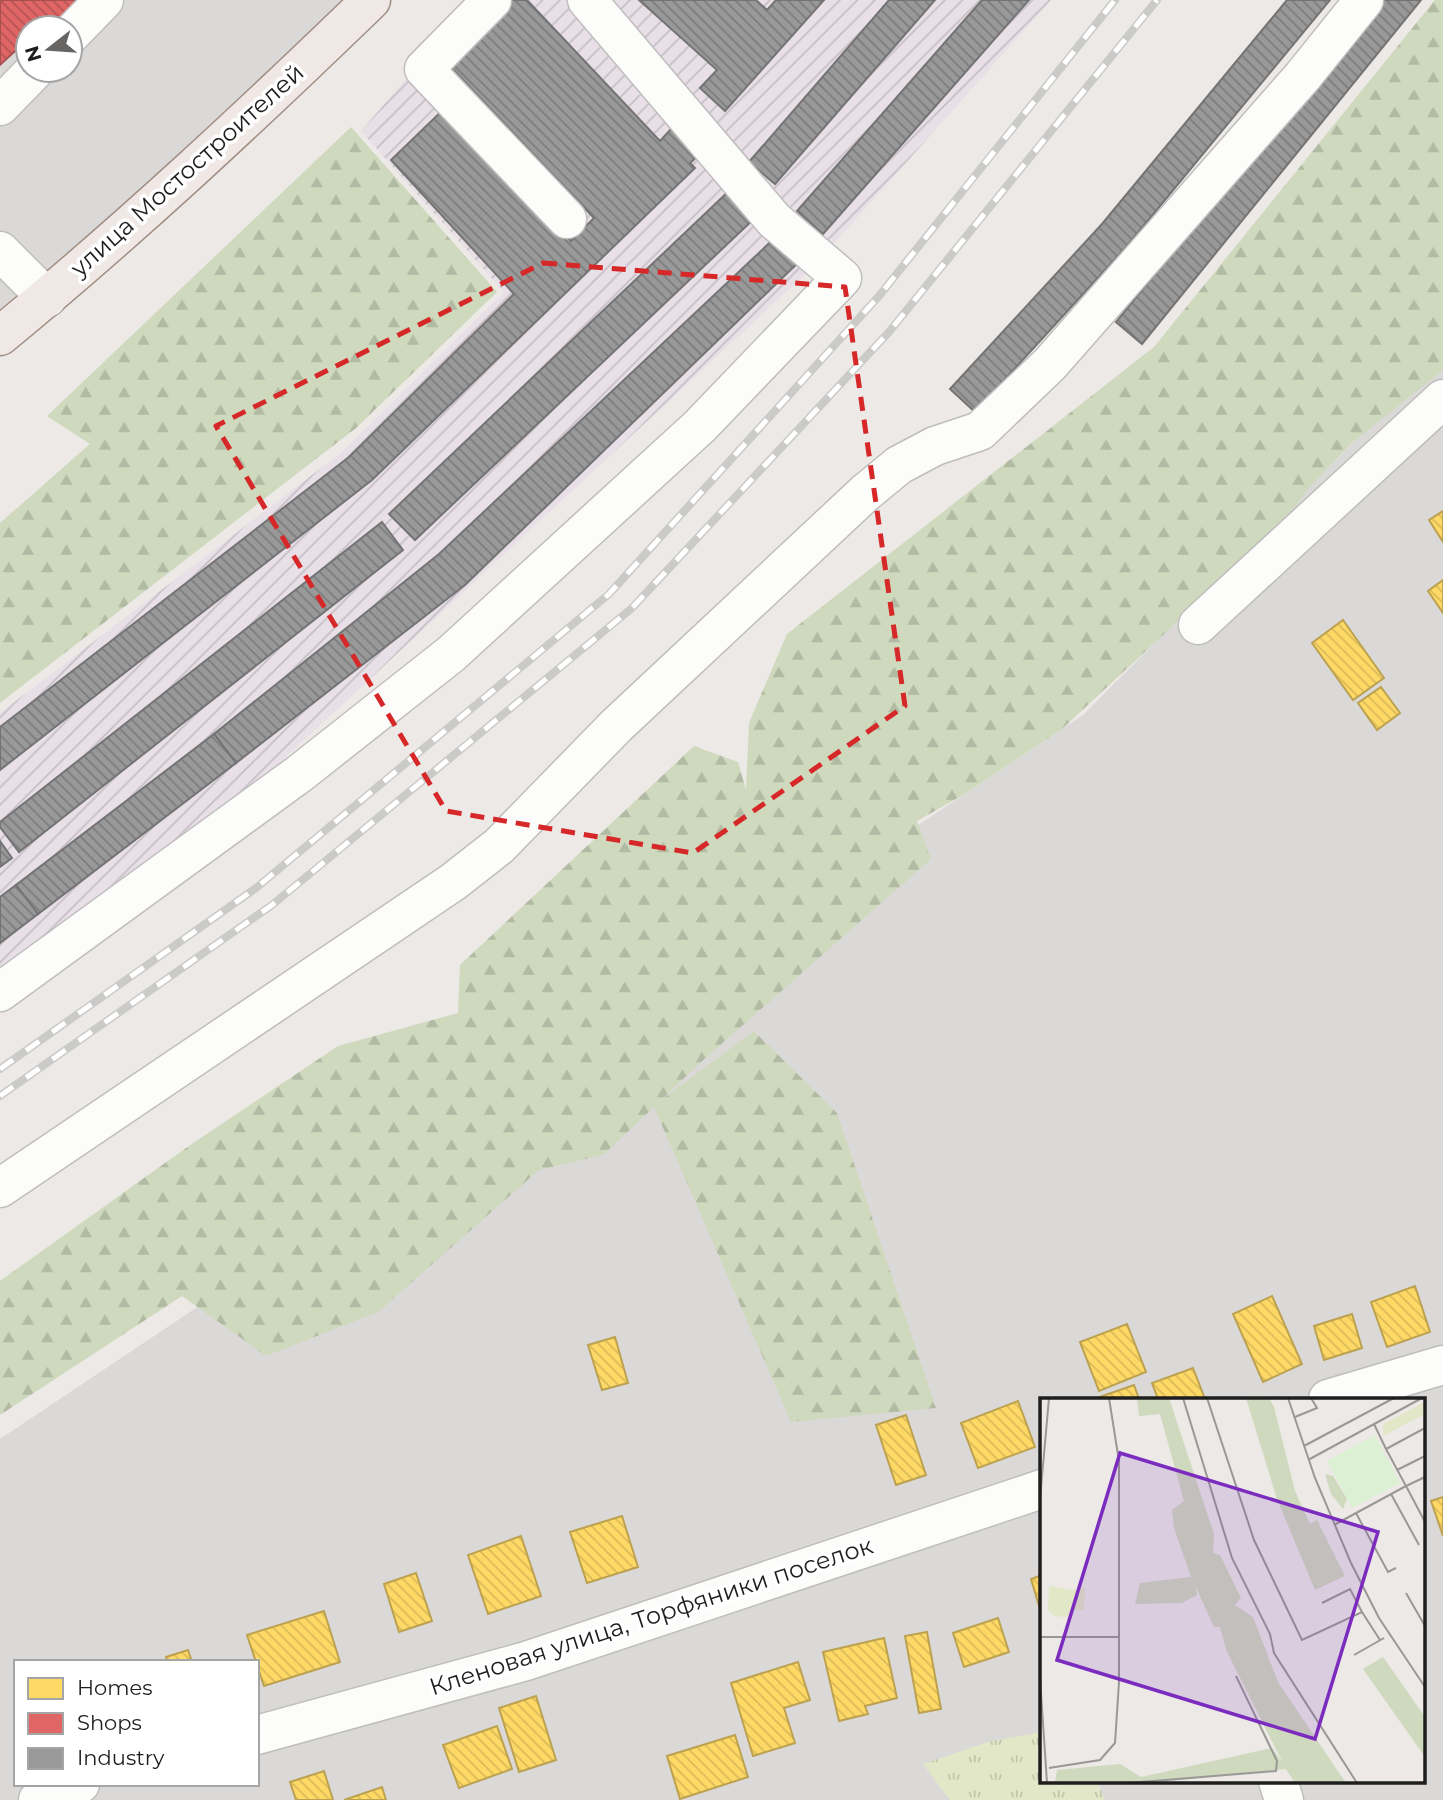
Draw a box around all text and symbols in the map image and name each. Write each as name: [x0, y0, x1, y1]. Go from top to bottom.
north arrow: [14, 14, 84, 84]
text: N: [20, 43, 46, 65]
street label: улица Мостостроителей: [64, 58, 310, 283]
inset map: [1040, 1398, 1426, 1783]
street label: Кленовая улица, Торфяники поселок: [426, 1530, 876, 1702]
legend: [14, 1660, 259, 1786]
text: Homes: [77, 1675, 152, 1700]
text: Shops: [77, 1710, 142, 1735]
text: Industry: [77, 1745, 165, 1770]

